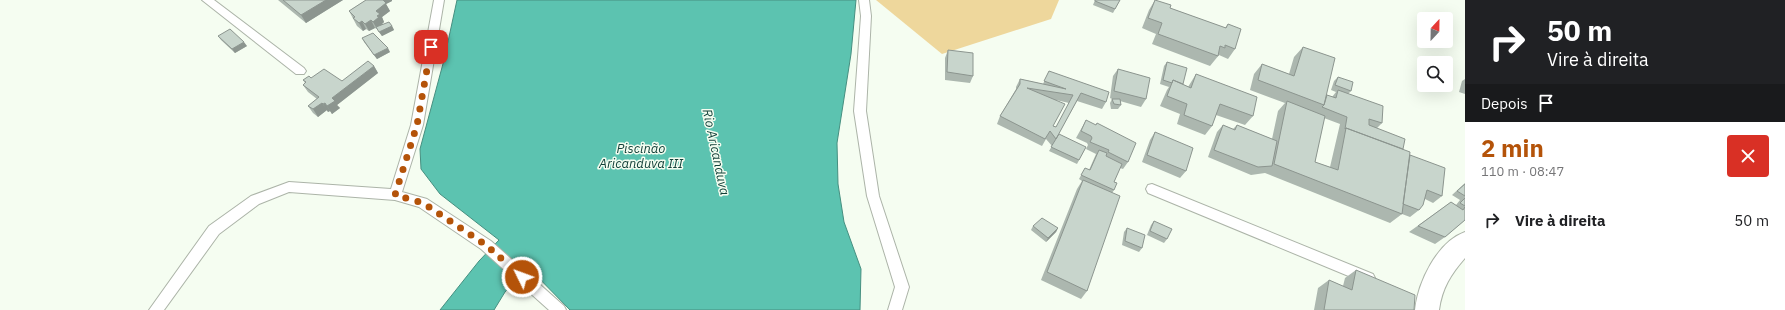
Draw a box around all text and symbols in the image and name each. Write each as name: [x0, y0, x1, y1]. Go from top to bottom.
north arrow: [1417, 12, 1453, 48]
map controls: [1417, 12, 1453, 92]
text: 50 m: [1547, 12, 1612, 49]
icon: right: [1481, 16, 1533, 68]
pin: [414, 30, 448, 64]
icon: arrive: [420, 36, 442, 58]
text: Vire à direita: [1547, 48, 1649, 71]
button: search: [1417, 56, 1453, 92]
icon: arrive: [1535, 92, 1557, 114]
text: Depois: [1481, 94, 1527, 113]
water label: Rio Aricanduva: [699, 107, 733, 197]
text: 2 min: [1481, 132, 1544, 164]
button: close: [1727, 135, 1769, 177]
water label: Piscinão Aricanduva III: [598, 140, 684, 172]
text: 110 m · 08:47: [1481, 163, 1564, 180]
icon: right: [1481, 209, 1503, 231]
text: Vire à direita: [1515, 211, 1605, 230]
text: 50 m: [1734, 211, 1769, 230]
position arrow: [501, 256, 543, 298]

